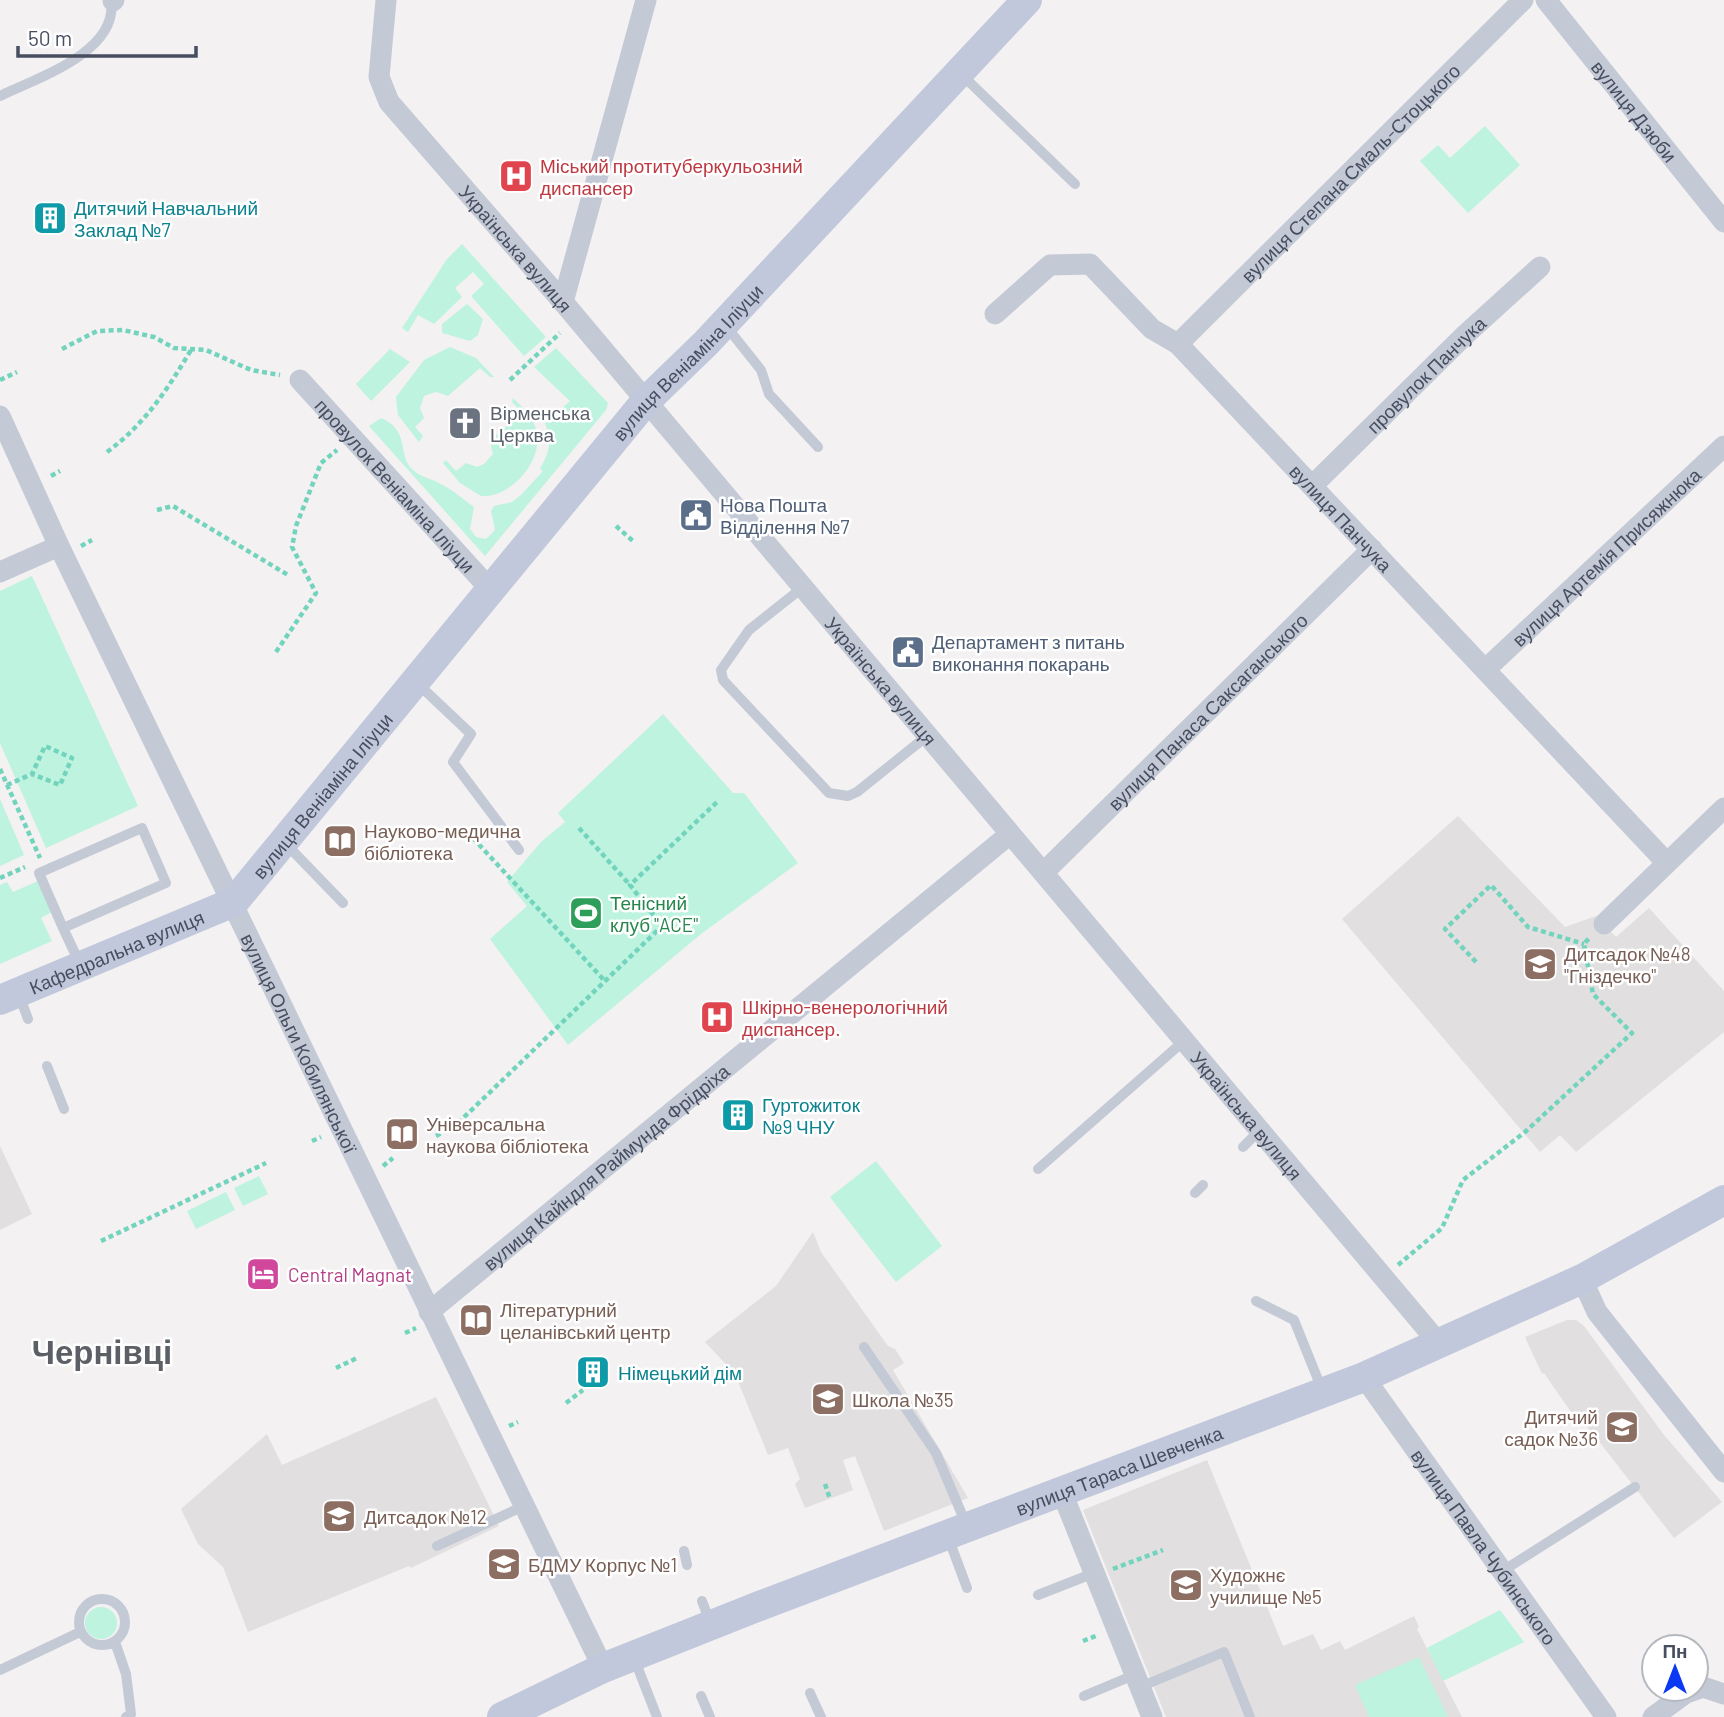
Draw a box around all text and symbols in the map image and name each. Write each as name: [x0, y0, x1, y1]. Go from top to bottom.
scale bar: [18, 14, 196, 58]
text: 50 m: [28, 25, 72, 50]
street label: вулиця Дзюби: [1587, 55, 1682, 166]
street label: вулиця Степана Смаль-Стоцького: [1236, 58, 1464, 286]
place label: Міський протитуберкульозний диспансер: [540, 154, 803, 199]
hospital icon: Міський протитуберкульозний диспансер: [497, 157, 535, 195]
street label: Українська вулиця: [455, 180, 578, 316]
place label: Дитячий Навчальний Заклад №7: [74, 196, 258, 241]
building icon: Дитячий Навчальний Заклад №7: [31, 199, 69, 237]
street label: вулиця Веніаміна Іліуци: [607, 279, 767, 445]
street label: провулок Панчука: [1361, 311, 1490, 438]
street label: провулок Веніаміна Іліуци: [311, 393, 480, 577]
place label: Вірменська Церква: [490, 401, 591, 446]
church icon: Вірменська Церква: [446, 404, 484, 442]
street label: вулиця Панчука: [1286, 459, 1398, 576]
street label: вулиця Артемія Присяжнюка: [1507, 462, 1705, 651]
place label: Нова Пошта Відділення №7: [720, 493, 849, 538]
public building icon: Нова Пошта Відділення №7: [677, 496, 715, 534]
street label: вулиця Панаса Саксаганського: [1103, 608, 1312, 815]
street label: Українська вулиця: [821, 612, 942, 749]
place label: Департамент з питань виконання покарань: [932, 630, 1125, 675]
public building icon: Департамент з питань виконання покарань: [889, 633, 927, 671]
street label: вулиця Веніаміна Іліуци: [247, 708, 397, 883]
place label: Науково-медична бібліотека: [364, 819, 521, 864]
library icon: Науково-медична бібліотека: [321, 822, 359, 860]
place label: Тенісний клуб "ACE": [610, 891, 698, 936]
sports icon: Тенісний клуб "ACE": [567, 894, 605, 932]
street label: Кафедральна вулиця: [25, 905, 207, 998]
street label: вулиця Ольги Кобилянської: [237, 929, 363, 1157]
place label: Дитсадок №48 "Гніздечко": [1564, 942, 1691, 987]
school or university icon: Дитсадок №48 "Гніздечко": [1521, 945, 1559, 983]
place label: Шкірно-венерологічний диспансер.: [742, 995, 948, 1040]
hospital icon: Шкірно-венерологічний диспансер.: [698, 998, 736, 1036]
street label: Українська вулиця: [1187, 1046, 1308, 1184]
street label: вулиця Кайндля Раймунда Фрідріха: [478, 1058, 734, 1274]
place label: Гуртожиток №9 ЧНУ: [762, 1093, 861, 1138]
building icon: Гуртожиток №9 ЧНУ: [719, 1096, 757, 1134]
place label: Універсальна наукова бібліотека: [426, 1112, 589, 1157]
library icon: Універсальна наукова бібліотека: [383, 1115, 421, 1153]
hotel icon: Central Magnat: [244, 1255, 282, 1293]
place label: Central Magnat: [288, 1263, 412, 1286]
place label: Літературний целанівський центр: [500, 1298, 671, 1343]
library icon: Літературний целанівський центр: [457, 1301, 495, 1339]
district label: Чернівці: [32, 1331, 172, 1371]
building icon: Німецький дім: [574, 1353, 612, 1391]
place label: Німецький дім: [618, 1361, 742, 1384]
school or university icon: Школа №35: [809, 1380, 847, 1418]
place label: Школа №35: [852, 1388, 953, 1411]
place label: Дитячий садок №36: [1504, 1405, 1598, 1450]
school or university icon: Дитячий садок №36: [1603, 1408, 1641, 1446]
street label: вулиця Тараса Шевченка: [1012, 1420, 1226, 1519]
street label: вулиця Павла Чубинського: [1407, 1444, 1562, 1649]
school or university icon: Дитсадок №12: [320, 1497, 358, 1535]
place label: Дитсадок №12: [364, 1505, 487, 1528]
school or university icon: БДМУ Корпус №1: [485, 1545, 523, 1583]
place label: БДМУ Корпус №1: [528, 1553, 677, 1576]
place label: Художнє училище №5: [1210, 1563, 1322, 1608]
school or university icon: Художнє училище №5: [1167, 1566, 1205, 1604]
north arrow: [1640, 1633, 1710, 1703]
text: Пн: [1662, 1639, 1688, 1662]

